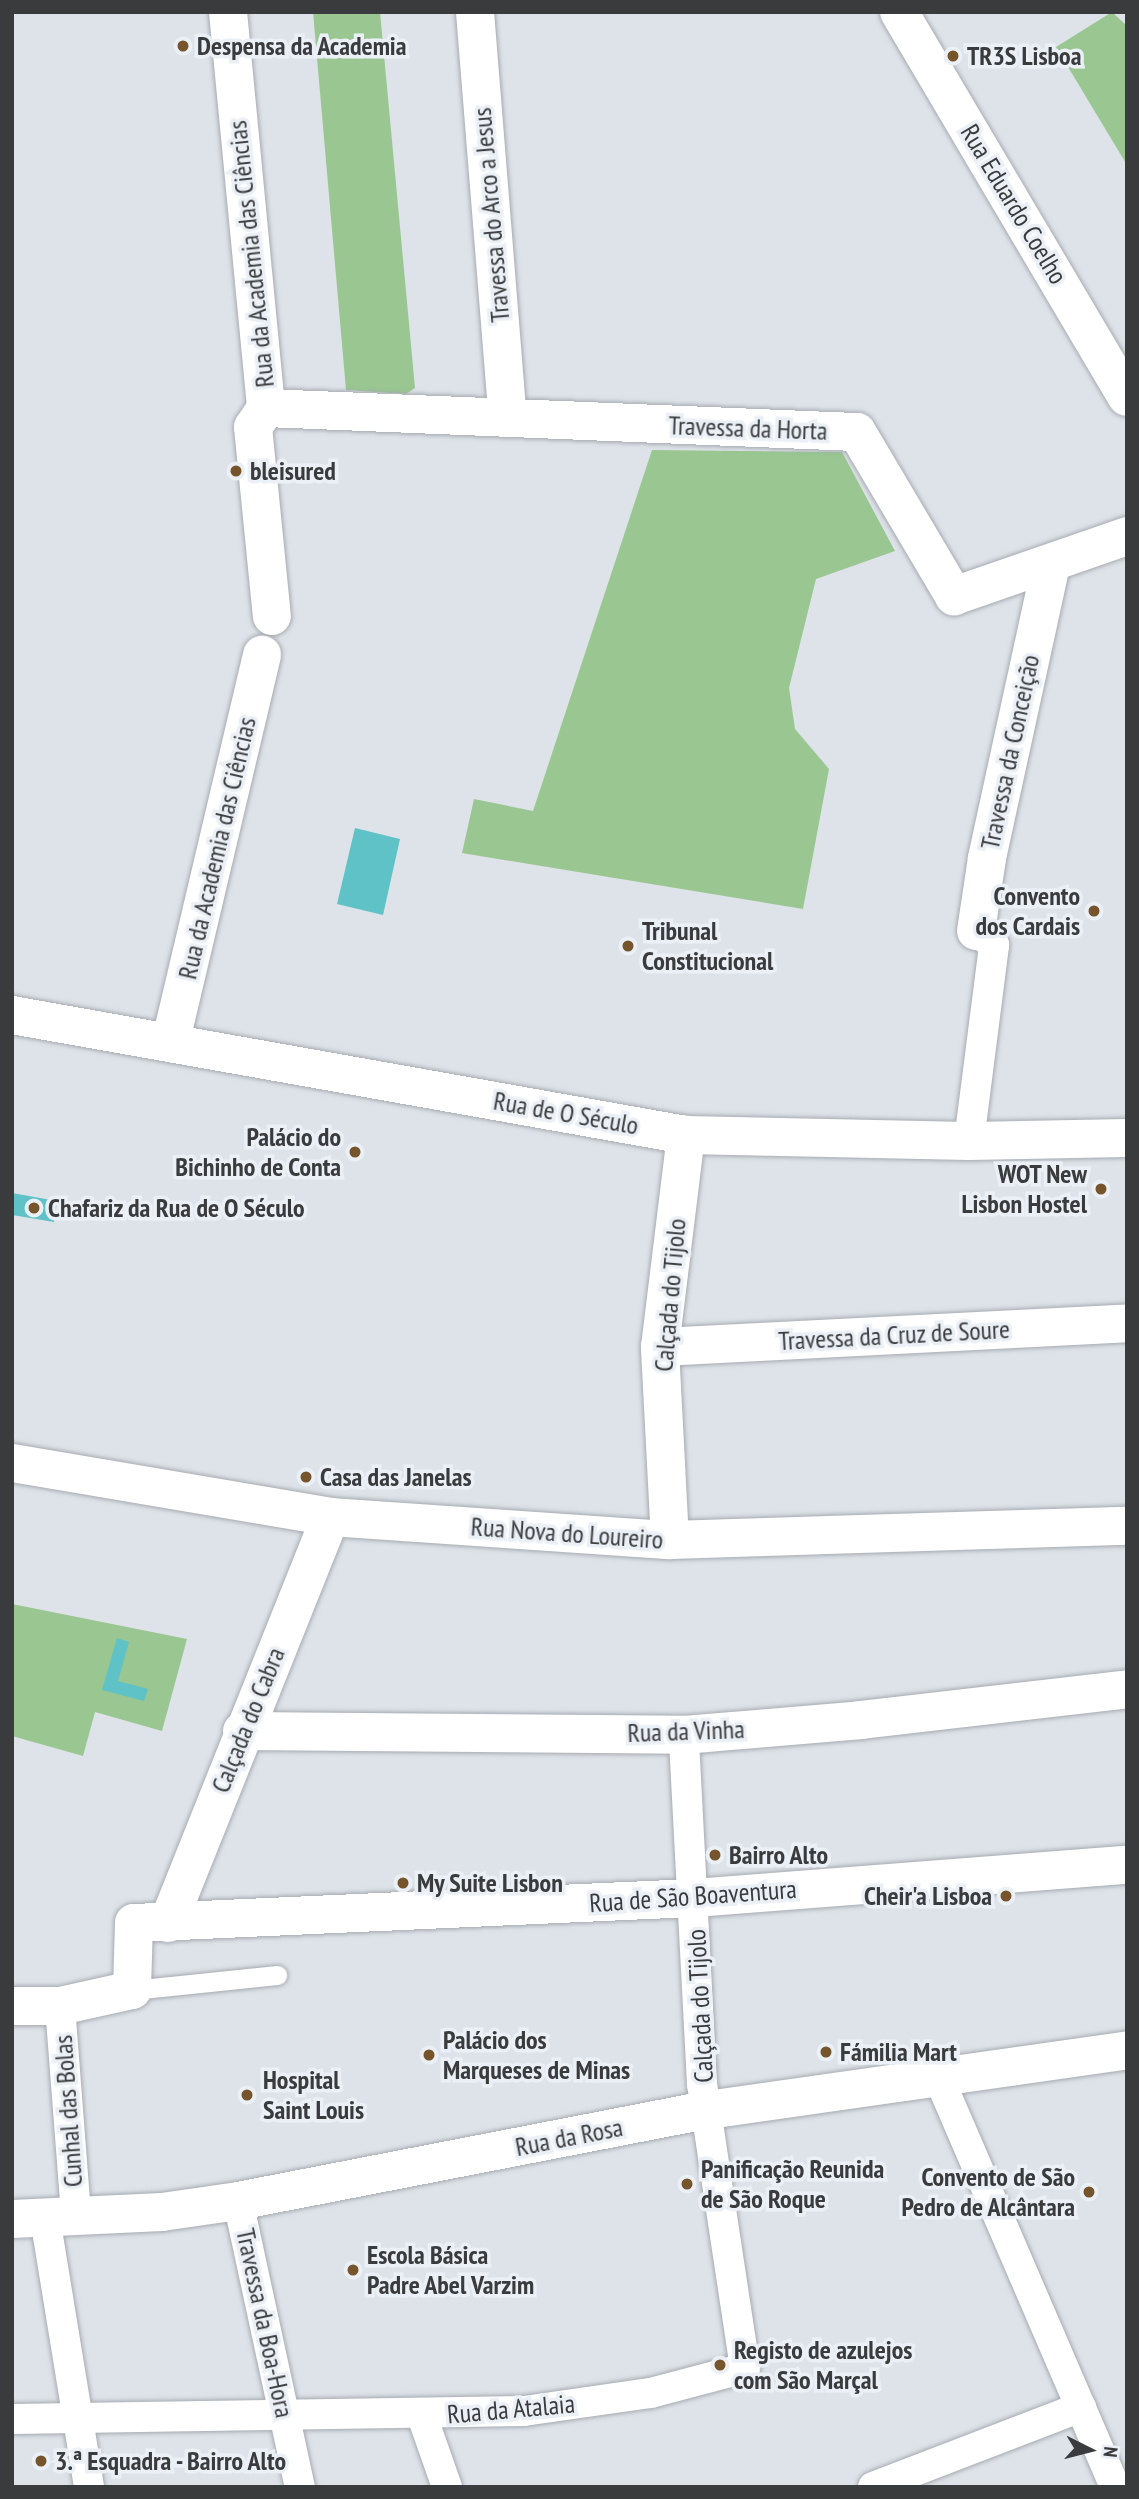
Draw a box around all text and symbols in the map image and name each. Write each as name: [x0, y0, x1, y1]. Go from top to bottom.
place label: Despensa da Academia: [197, 30, 407, 62]
marker: Despensa da Academia: [175, 38, 191, 54]
place label: TR3S Lisboa: [967, 40, 1081, 72]
marker: TR3S Lisboa: [945, 48, 961, 64]
street label: Travessa do Arco a Jesus: [466, 106, 516, 324]
street label: Rua Eduardo Coelho: [954, 118, 1074, 290]
street label: Rua da Academia das Ciências: [221, 119, 281, 389]
street label: Travessa da Horta: [668, 410, 828, 446]
place label: bleisured: [250, 455, 336, 487]
marker: bleisured: [228, 463, 244, 479]
street label: Travessa da Conceição: [974, 652, 1046, 852]
street label: Rua da Academia das Ciências: [172, 714, 262, 982]
place label: Convento dos Cardais: [975, 880, 1080, 942]
marker: Convento dos Cardais: [1086, 903, 1102, 919]
place label: Tribunal Constitucional: [642, 915, 773, 976]
marker: Tribunal Constitucional: [620, 938, 636, 954]
street label: Rua de O Século: [491, 1085, 641, 1141]
place label: Palácio do Bichinho de Conta: [175, 1121, 341, 1182]
marker: Palácio do Bichinho de Conta: [347, 1144, 363, 1160]
place label: WOT New Lisbon Hostel: [961, 1158, 1087, 1220]
marker: WOT New Lisbon Hostel: [1093, 1181, 1109, 1197]
place label: Chafariz da Rua de O Século: [48, 1192, 306, 1224]
marker: Chafariz da Rua de O Século: [26, 1200, 42, 1216]
street label: Calçada do Tijolo: [648, 1217, 692, 1373]
street label: Travessa da Cruz de Soure: [777, 1313, 1011, 1357]
place label: Casa das Janelas: [320, 1461, 472, 1493]
marker: Casa das Janelas: [298, 1469, 314, 1485]
street label: Rua Nova do Loureiro: [470, 1511, 664, 1555]
street label: Calçada do Cabra: [205, 1643, 291, 1797]
street label: Rua da Vinha: [627, 1713, 745, 1749]
place label: Bairro Alto: [729, 1839, 829, 1871]
marker: Bairro Alto: [707, 1847, 723, 1863]
place label: My Suite Lisbon: [417, 1867, 564, 1899]
street label: Rua de São Boaventura: [588, 1873, 798, 1919]
marker: My Suite Lisbon: [395, 1875, 411, 1891]
place label: Cheir'a Lisboa: [864, 1880, 992, 1912]
marker: Cheir'a Lisboa: [998, 1888, 1014, 1904]
street label: Calçada do Tijolo: [680, 1928, 720, 2084]
place label: Palácio dos Marqueses de Minas: [443, 2024, 630, 2086]
street label: Cunhal das Bolas: [47, 2034, 89, 2188]
place label: Fámilia Mart: [840, 2036, 957, 2068]
marker: Fámilia Mart: [818, 2044, 834, 2060]
marker: Palácio dos Marqueses de Minas: [421, 2047, 437, 2063]
place label: Hospital Saint Louis: [263, 2064, 364, 2126]
marker: Hospital Saint Louis: [237, 2085, 257, 2105]
street label: Rua da Rosa: [513, 2111, 625, 2163]
place label: Panificação Reunida de São Roque: [701, 2153, 884, 2214]
place label: Convento de São Pedro de Alcântara: [901, 2161, 1075, 2222]
marker: Panificação Reunida de São Roque: [679, 2176, 695, 2192]
marker: Convento de São Pedro de Alcântara: [1081, 2184, 1097, 2200]
street label: Travessa da Boa-Hora: [230, 2226, 300, 2420]
place label: Escola Básica Padre Abel Varzim: [367, 2239, 536, 2300]
marker: Escola Básica Padre Abel Varzim: [345, 2262, 361, 2278]
place label: Registo de azulejos com São Marçal: [734, 2334, 912, 2396]
marker: Registo de azulejos com São Marçal: [712, 2357, 728, 2373]
street label: Rua da Atalaia: [445, 2388, 577, 2430]
north arrow: [1055, 2415, 1125, 2485]
place label: 3.ª Esquadra - Bairro Alto: [55, 2445, 290, 2477]
text: N: [1098, 2446, 1123, 2459]
marker: 3.ª Esquadra - Bairro Alto: [33, 2453, 49, 2469]

